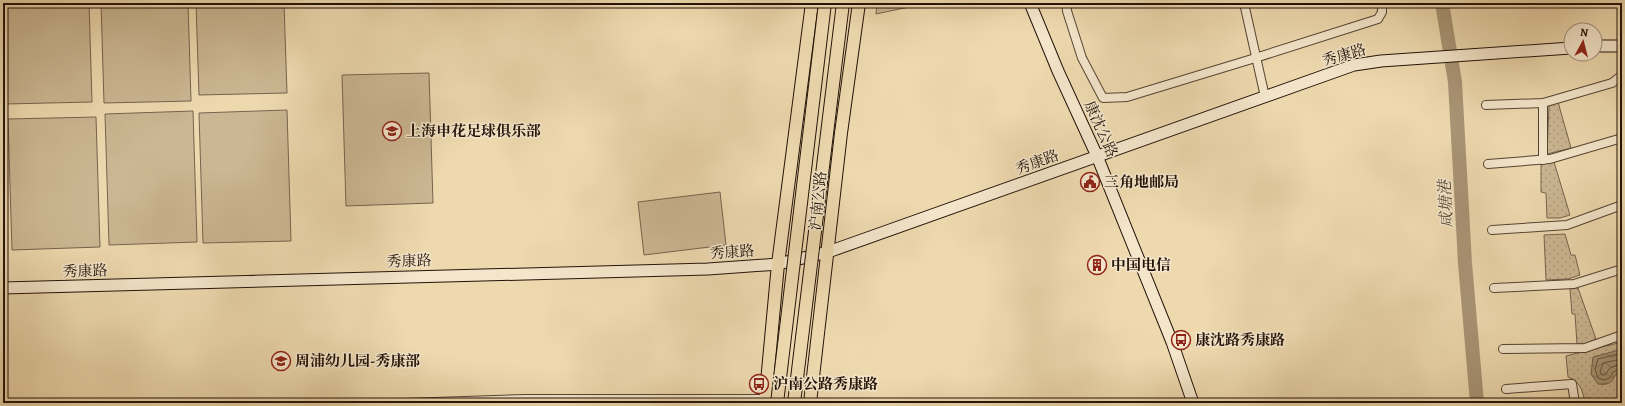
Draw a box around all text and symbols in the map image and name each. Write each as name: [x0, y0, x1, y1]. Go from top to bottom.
north arrow: [1563, 22, 1603, 62]
text: N: [1579, 25, 1589, 41]
street label: 秀康路: [1320, 39, 1368, 71]
street label: 康沈公路: [1080, 98, 1122, 160]
school or university icon: 上海申花足球俱乐部: [381, 120, 403, 142]
place label: 上海申花足球俱乐部: [406, 121, 541, 141]
street label: 秀康路: [1012, 145, 1062, 179]
street label: 沪南公路: [805, 170, 831, 232]
public building icon: 三角地邮局: [1079, 171, 1101, 193]
place label: 三角地邮局: [1104, 172, 1179, 192]
water label: 咸塘港: [1434, 177, 1458, 228]
street label: 秀康路: [709, 240, 755, 264]
street label: 秀康路: [386, 250, 432, 272]
building icon: 中国电信: [1086, 254, 1108, 276]
place label: 中国电信: [1111, 255, 1171, 275]
street label: 秀康路: [62, 260, 108, 282]
bus stop icon: 康沈路秀康路: [1170, 329, 1192, 351]
place label: 康沈路秀康路: [1195, 330, 1285, 350]
school or university icon: 周浦幼儿园-秀康部: [270, 350, 292, 372]
place label: 周浦幼儿园-秀康部: [295, 351, 420, 371]
bus stop icon: 沪南公路秀康路: [748, 373, 770, 395]
place label: 沪南公路秀康路: [773, 374, 878, 394]

